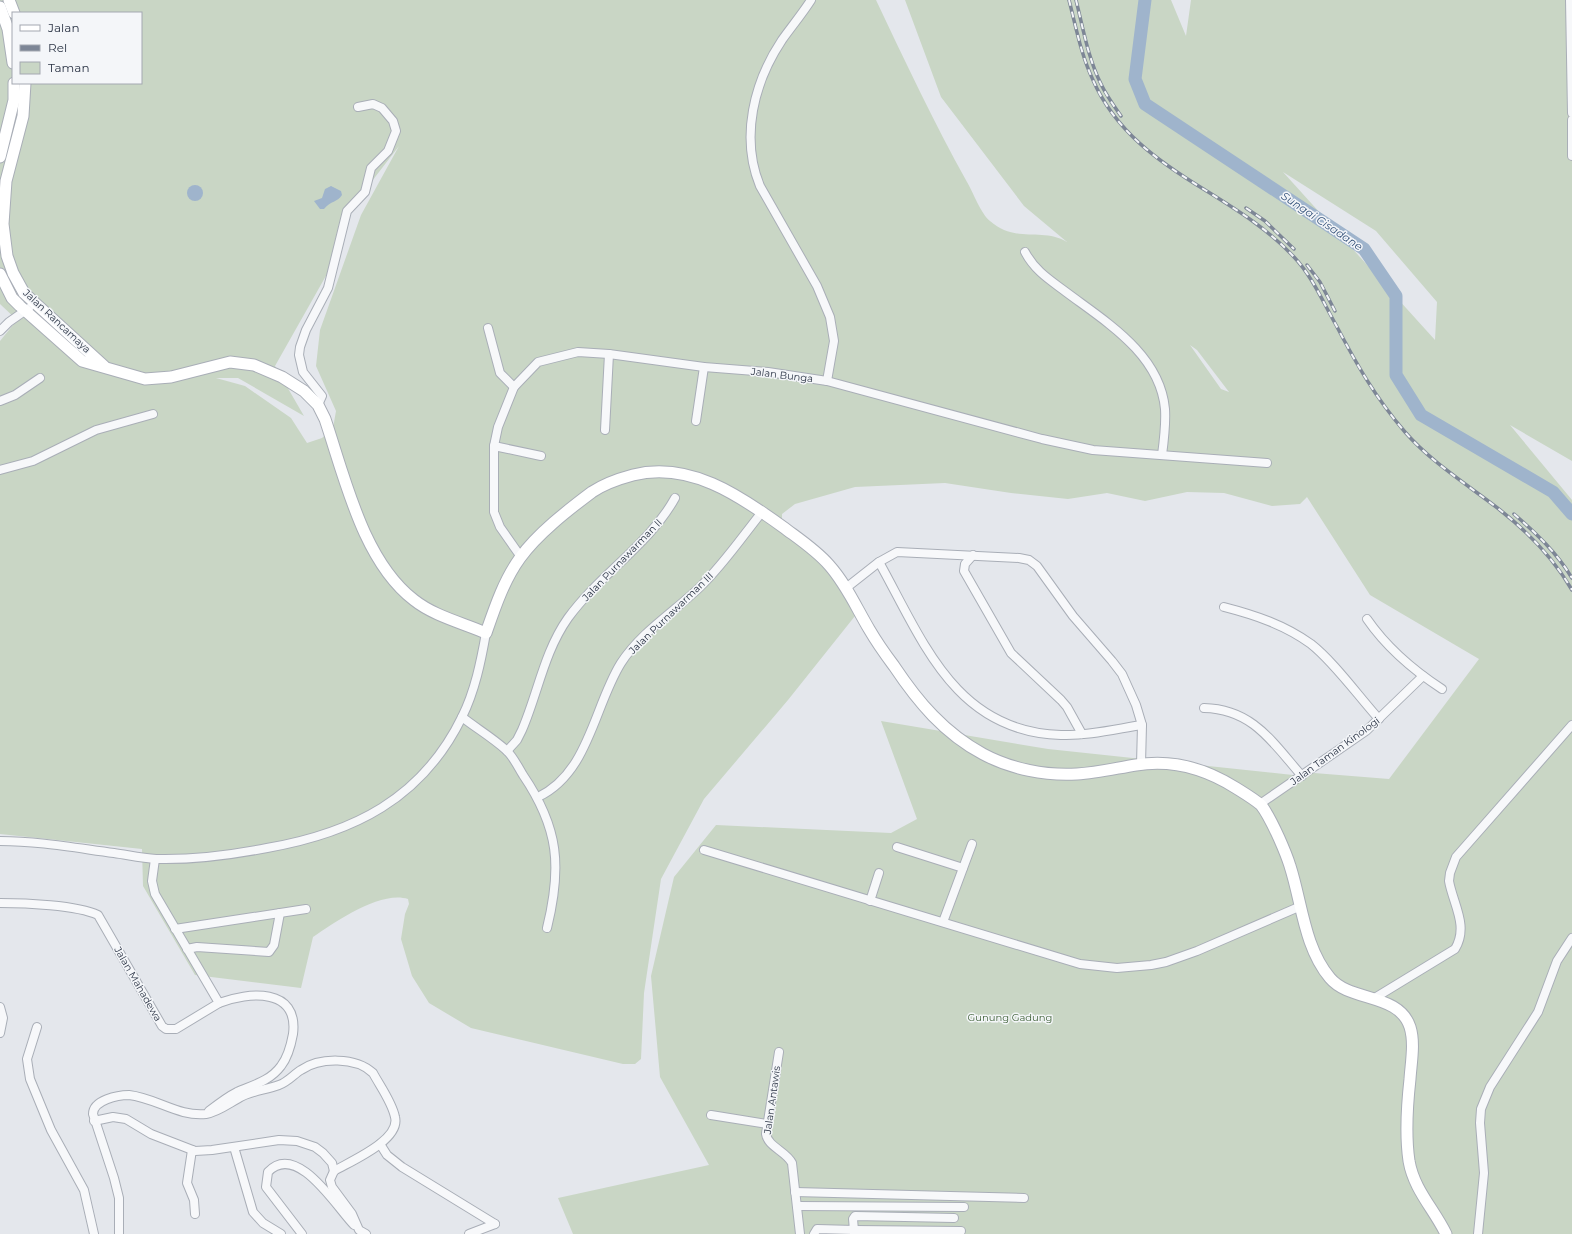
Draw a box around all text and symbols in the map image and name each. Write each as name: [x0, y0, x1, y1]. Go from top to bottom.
legend: [12, 12, 142, 84]
text: Jalan: [47, 20, 80, 35]
text: Rel: [48, 40, 67, 55]
text: Taman: [48, 60, 90, 75]
water label: Sungai Cisadane: [1279, 189, 1366, 254]
street label: Jalan Rancamaya: [20, 286, 94, 356]
street label: Jalan Bunga: [749, 365, 814, 385]
street label: Jalan Purnawarman II: [579, 516, 665, 605]
street label: Jalan Purnawarman III: [625, 569, 716, 657]
street label: Jalan Taman Kinologi: [1287, 714, 1382, 788]
street label: Jalan Mahadewa: [111, 943, 165, 1024]
park label: Gunung Gadung: [968, 1011, 1052, 1024]
street label: Jalan Antawis: [761, 1065, 783, 1136]

